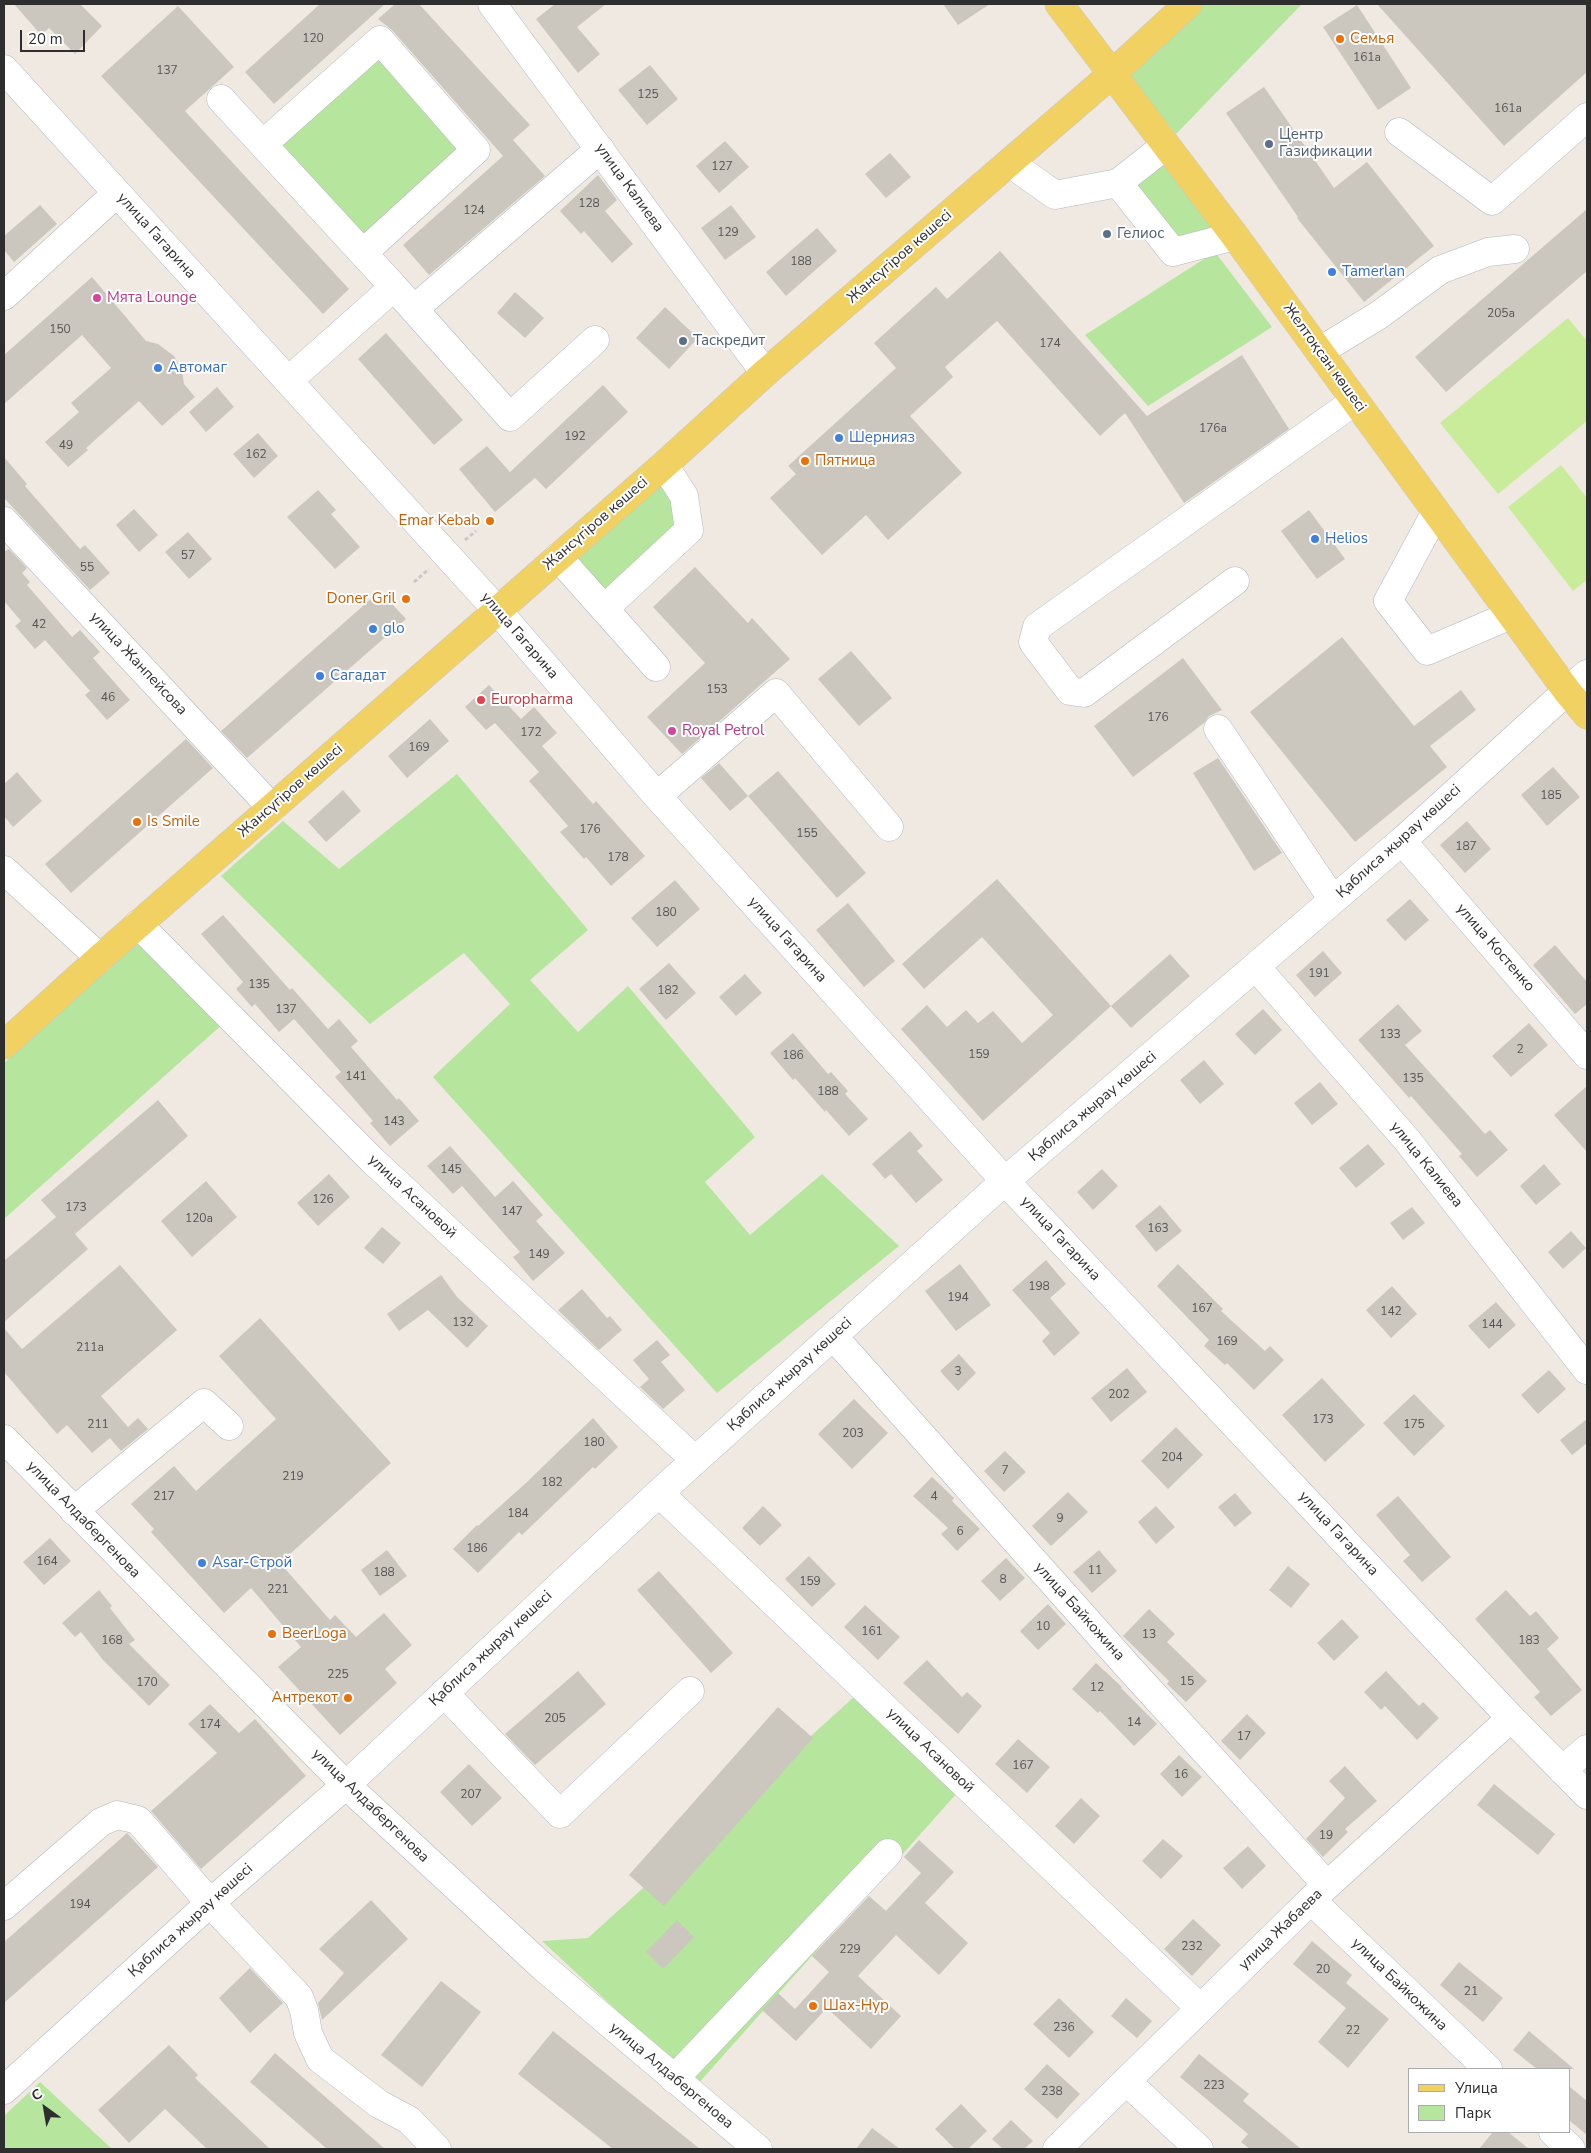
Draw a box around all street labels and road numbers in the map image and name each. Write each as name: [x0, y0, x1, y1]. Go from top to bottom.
street label: улица Калиева: [591, 140, 667, 236]
street label: улица Гагарина: [113, 189, 199, 283]
street label: Жансүгіров көшесі: [844, 207, 956, 307]
street label: Желтоқсан көшесі: [1279, 300, 1369, 416]
street label: Жансүгіров көшесі: [540, 474, 652, 574]
street label: улица Гагарина: [476, 589, 562, 683]
street label: улица Жанпейсова: [86, 609, 190, 719]
street label: Жансүгіров көшесі: [235, 741, 347, 841]
street label: Қаблиса жырау көшесі: [1333, 781, 1465, 903]
street label: улица Гагарина: [744, 893, 830, 987]
street label: улица Костенко: [1452, 900, 1538, 996]
street label: Қаблиса жырау көшесі: [1025, 1048, 1161, 1166]
street label: улица Калиева: [1386, 1118, 1466, 1212]
street label: улица Асановой: [364, 1151, 460, 1243]
street label: улица Гагарина: [1016, 1193, 1104, 1285]
street label: Қаблиса жырау көшесі: [724, 1314, 856, 1436]
street label: улица Алдабергенова: [22, 1458, 144, 1582]
street label: улица Гагарина: [1294, 1488, 1382, 1580]
street label: улица Байкожина: [1030, 1559, 1128, 1665]
street label: Қаблиса жырау көшесі: [426, 1587, 556, 1711]
street label: улица Асановой: [883, 1705, 977, 1797]
street label: улица Алдабергенова: [308, 1745, 432, 1867]
street label: Қаблиса жырау көшесі: [125, 1860, 257, 1982]
street label: улица Жабаева: [1235, 1886, 1327, 1974]
street label: улица Байкожина: [1347, 1935, 1451, 2035]
street label: улица Алдабергенова: [605, 2019, 737, 2133]

